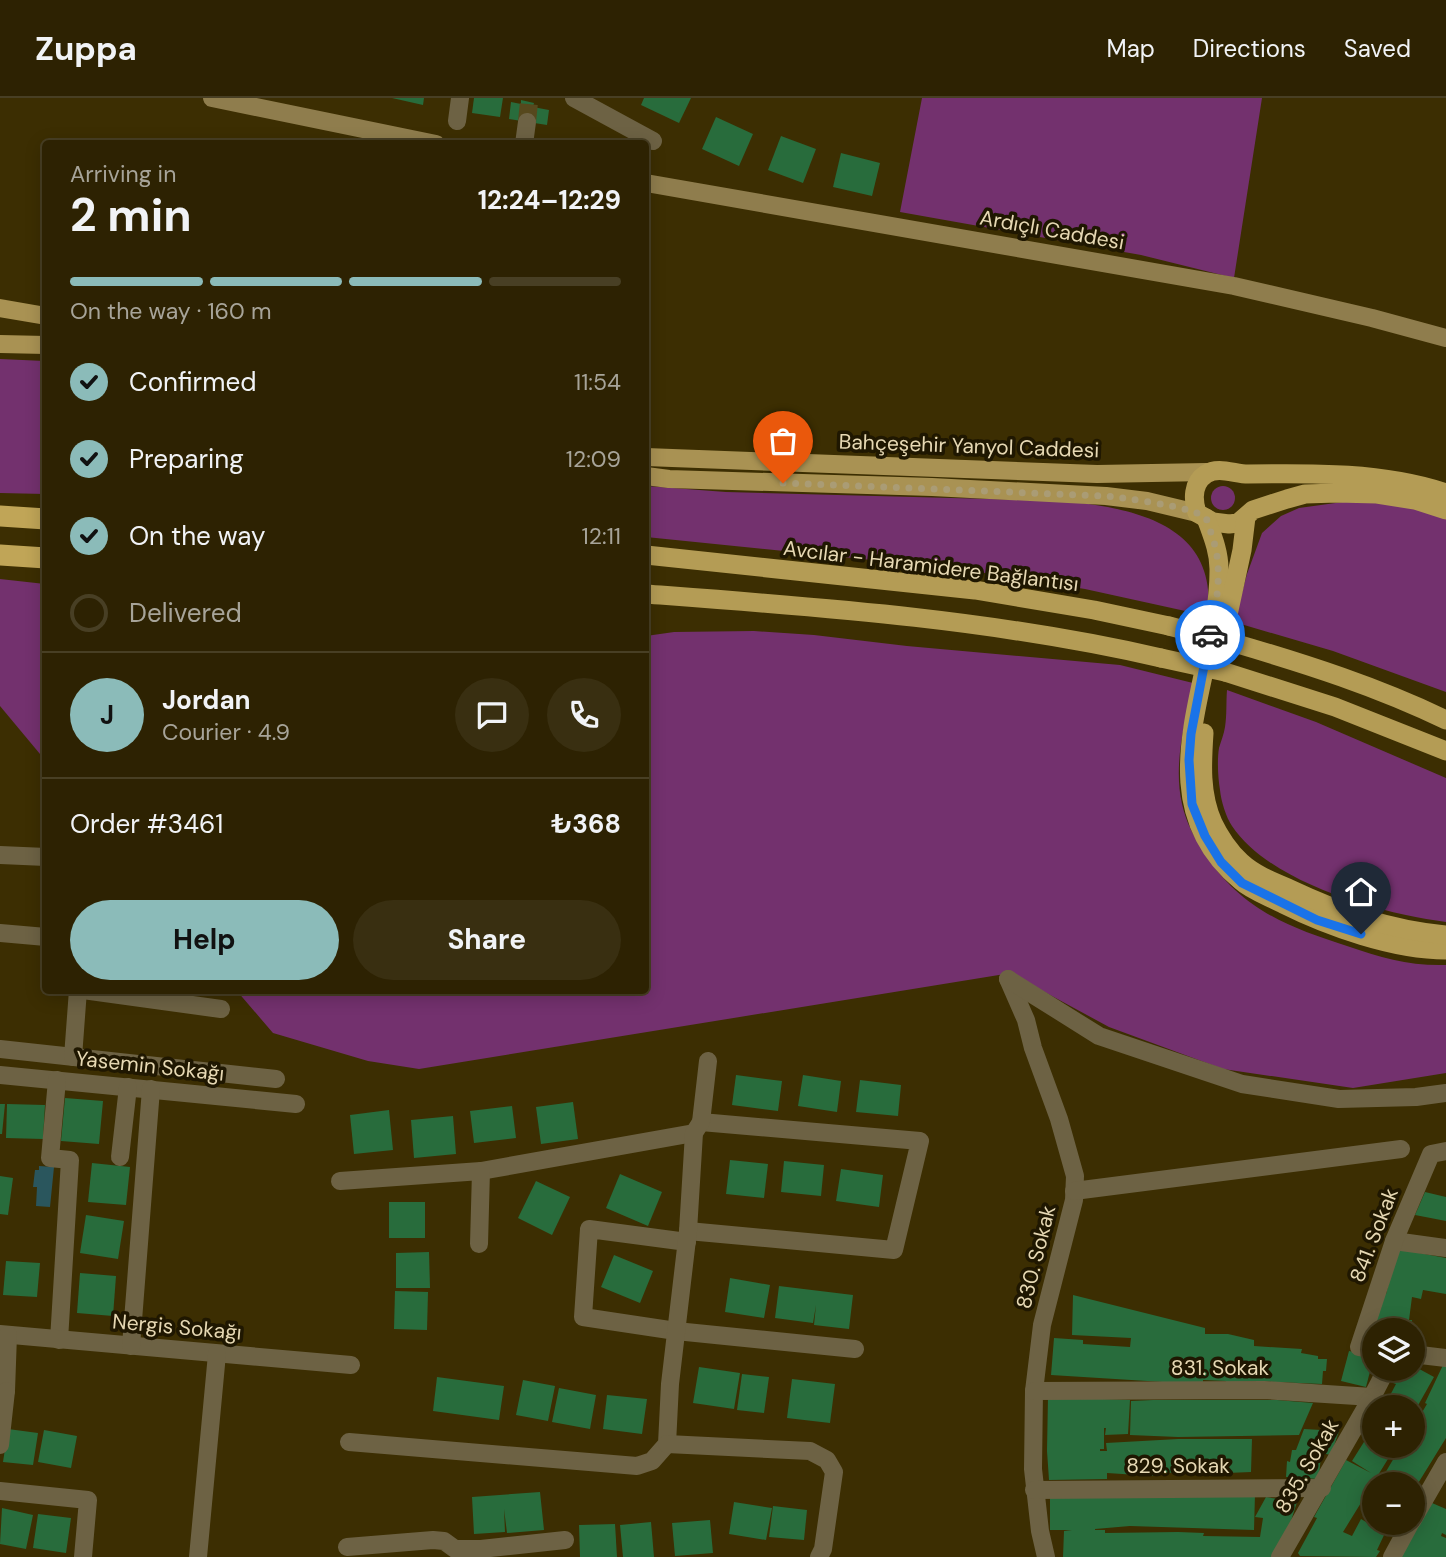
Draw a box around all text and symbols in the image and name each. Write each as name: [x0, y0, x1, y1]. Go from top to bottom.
text: Zuppa: [35, 27, 137, 70]
text: Map: [1107, 33, 1155, 64]
text: Directions: [1193, 33, 1306, 64]
text: Saved: [1344, 33, 1411, 64]
text: Arriving in: [70, 159, 176, 189]
text: 12:24–12:29: [478, 183, 621, 217]
text: 2 min: [70, 185, 192, 245]
street label: Ardıçlı Caddesi: [977, 203, 1127, 257]
text: On the way · 160 m: [70, 296, 271, 326]
icon: check: [70, 363, 108, 401]
text: Confirmed: [129, 365, 256, 399]
text: 11:54: [574, 367, 621, 397]
pin: [753, 411, 813, 483]
icon: bag: [764, 422, 802, 460]
street label: Bahçeşehir Yanyol Caddesi: [838, 427, 1100, 465]
icon: check: [70, 440, 108, 478]
text: Preparing: [129, 442, 244, 476]
text: 12:09: [566, 444, 621, 474]
icon: check: [70, 517, 108, 555]
text: On the way: [129, 519, 265, 553]
text: 12:11: [582, 521, 621, 551]
street label: Avcılar - Haramidere Bağlantısı: [782, 534, 1080, 598]
text: Delivered: [129, 596, 242, 630]
courier: [1175, 600, 1245, 670]
icon: car: [1191, 616, 1229, 654]
button: chat: [455, 678, 529, 752]
button: phone: [547, 678, 621, 752]
text: Jordan: [162, 683, 251, 717]
text: J: [100, 698, 114, 732]
text: Courier · 4.9: [162, 717, 290, 747]
text: Order #3461: [70, 807, 223, 841]
text: ₺368: [551, 807, 621, 841]
pin: [1331, 862, 1391, 934]
icon: home: [1342, 873, 1380, 911]
button: Help: [70, 900, 339, 980]
button: Share: [353, 900, 621, 980]
street label: Yasemin Sokağı: [74, 1044, 226, 1088]
street label: 841. Sokak: [1343, 1183, 1405, 1286]
street label: 830. Sokak: [1010, 1202, 1062, 1312]
street label: Nergis Sokağı: [111, 1307, 243, 1347]
map controls: [1362, 1318, 1425, 1535]
button: layers: [1362, 1318, 1425, 1381]
street label: 831. Sokak: [1171, 1354, 1270, 1382]
button: +: [1362, 1395, 1425, 1458]
street label: 835. Sokak: [1269, 1413, 1346, 1518]
street label: 829. Sokak: [1126, 1452, 1230, 1480]
button: −: [1362, 1472, 1425, 1535]

